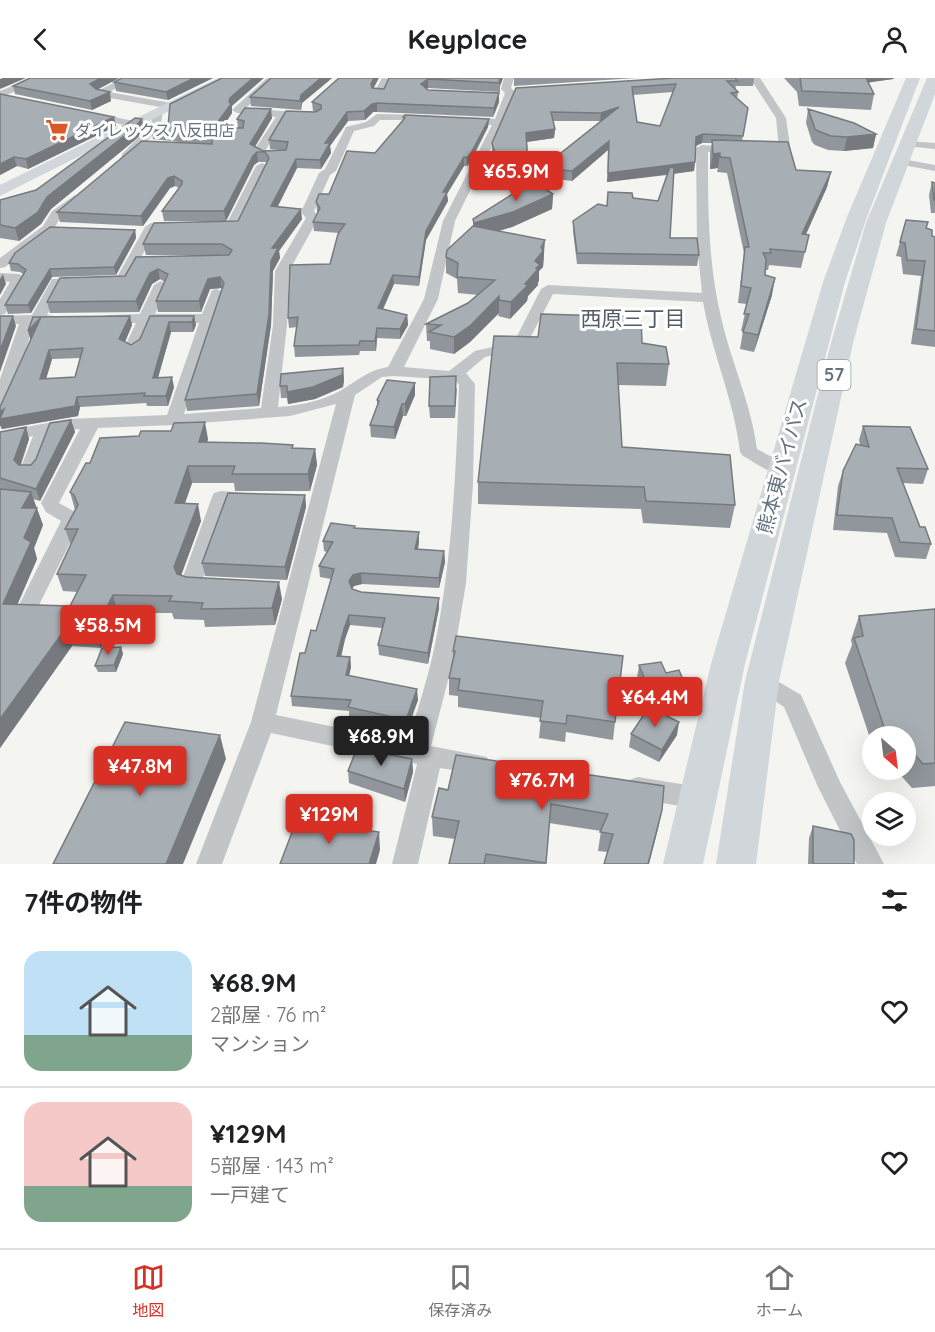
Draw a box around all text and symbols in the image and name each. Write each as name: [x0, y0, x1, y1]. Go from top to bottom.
text: Keyplace: [408, 22, 527, 56]
icon: back: [24, 23, 57, 56]
icon: person: [878, 23, 911, 56]
supermarket icon: ダイレックス八反田店: [44, 117, 70, 143]
place label: ダイレックス八反田店: [75, 120, 235, 140]
pin: ¥65.9M: [467, 151, 565, 202]
text: ¥65.9M: [483, 158, 549, 183]
district label: 西原三丁目: [581, 305, 686, 331]
road number: 57: [818, 360, 850, 390]
street label: 熊本東バイパス: [751, 395, 812, 537]
pin: ¥58.5M: [59, 605, 157, 656]
text: ¥58.5M: [74, 612, 142, 637]
pin: ¥64.4M: [606, 677, 704, 728]
text: ¥64.4M: [621, 684, 689, 709]
pin: ¥68.9M: [332, 716, 430, 767]
text: ¥68.9M: [348, 723, 414, 748]
north arrow: [862, 726, 916, 780]
map controls: [862, 726, 916, 846]
pin: ¥47.8M: [91, 746, 189, 797]
text: ¥47.8M: [108, 753, 172, 778]
pin: ¥76.7M: [493, 760, 591, 811]
text: ¥76.7M: [509, 767, 575, 792]
button: layers: [862, 792, 916, 846]
pin: ¥129M: [287, 794, 371, 845]
text: ¥129M: [300, 801, 358, 826]
icon: filters: [878, 884, 911, 917]
text: 7件の物件: [24, 886, 142, 919]
text: ¥68.9M: [210, 966, 297, 999]
icon: home: [72, 975, 144, 1047]
icon: heart: [878, 995, 911, 1028]
text: 2部屋 · 76 m²: [210, 1002, 326, 1027]
text: マンション: [210, 1031, 310, 1056]
text: ¥129M: [210, 1117, 286, 1150]
icon: home: [72, 1126, 144, 1198]
icon: heart: [878, 1146, 911, 1179]
text: 5部屋 · 143 m²: [210, 1153, 334, 1178]
text: 一戸建て: [210, 1182, 290, 1207]
tab: 地図: [132, 1261, 165, 1321]
tab: 保存済み: [428, 1261, 492, 1321]
tab: ホーム: [756, 1261, 803, 1321]

